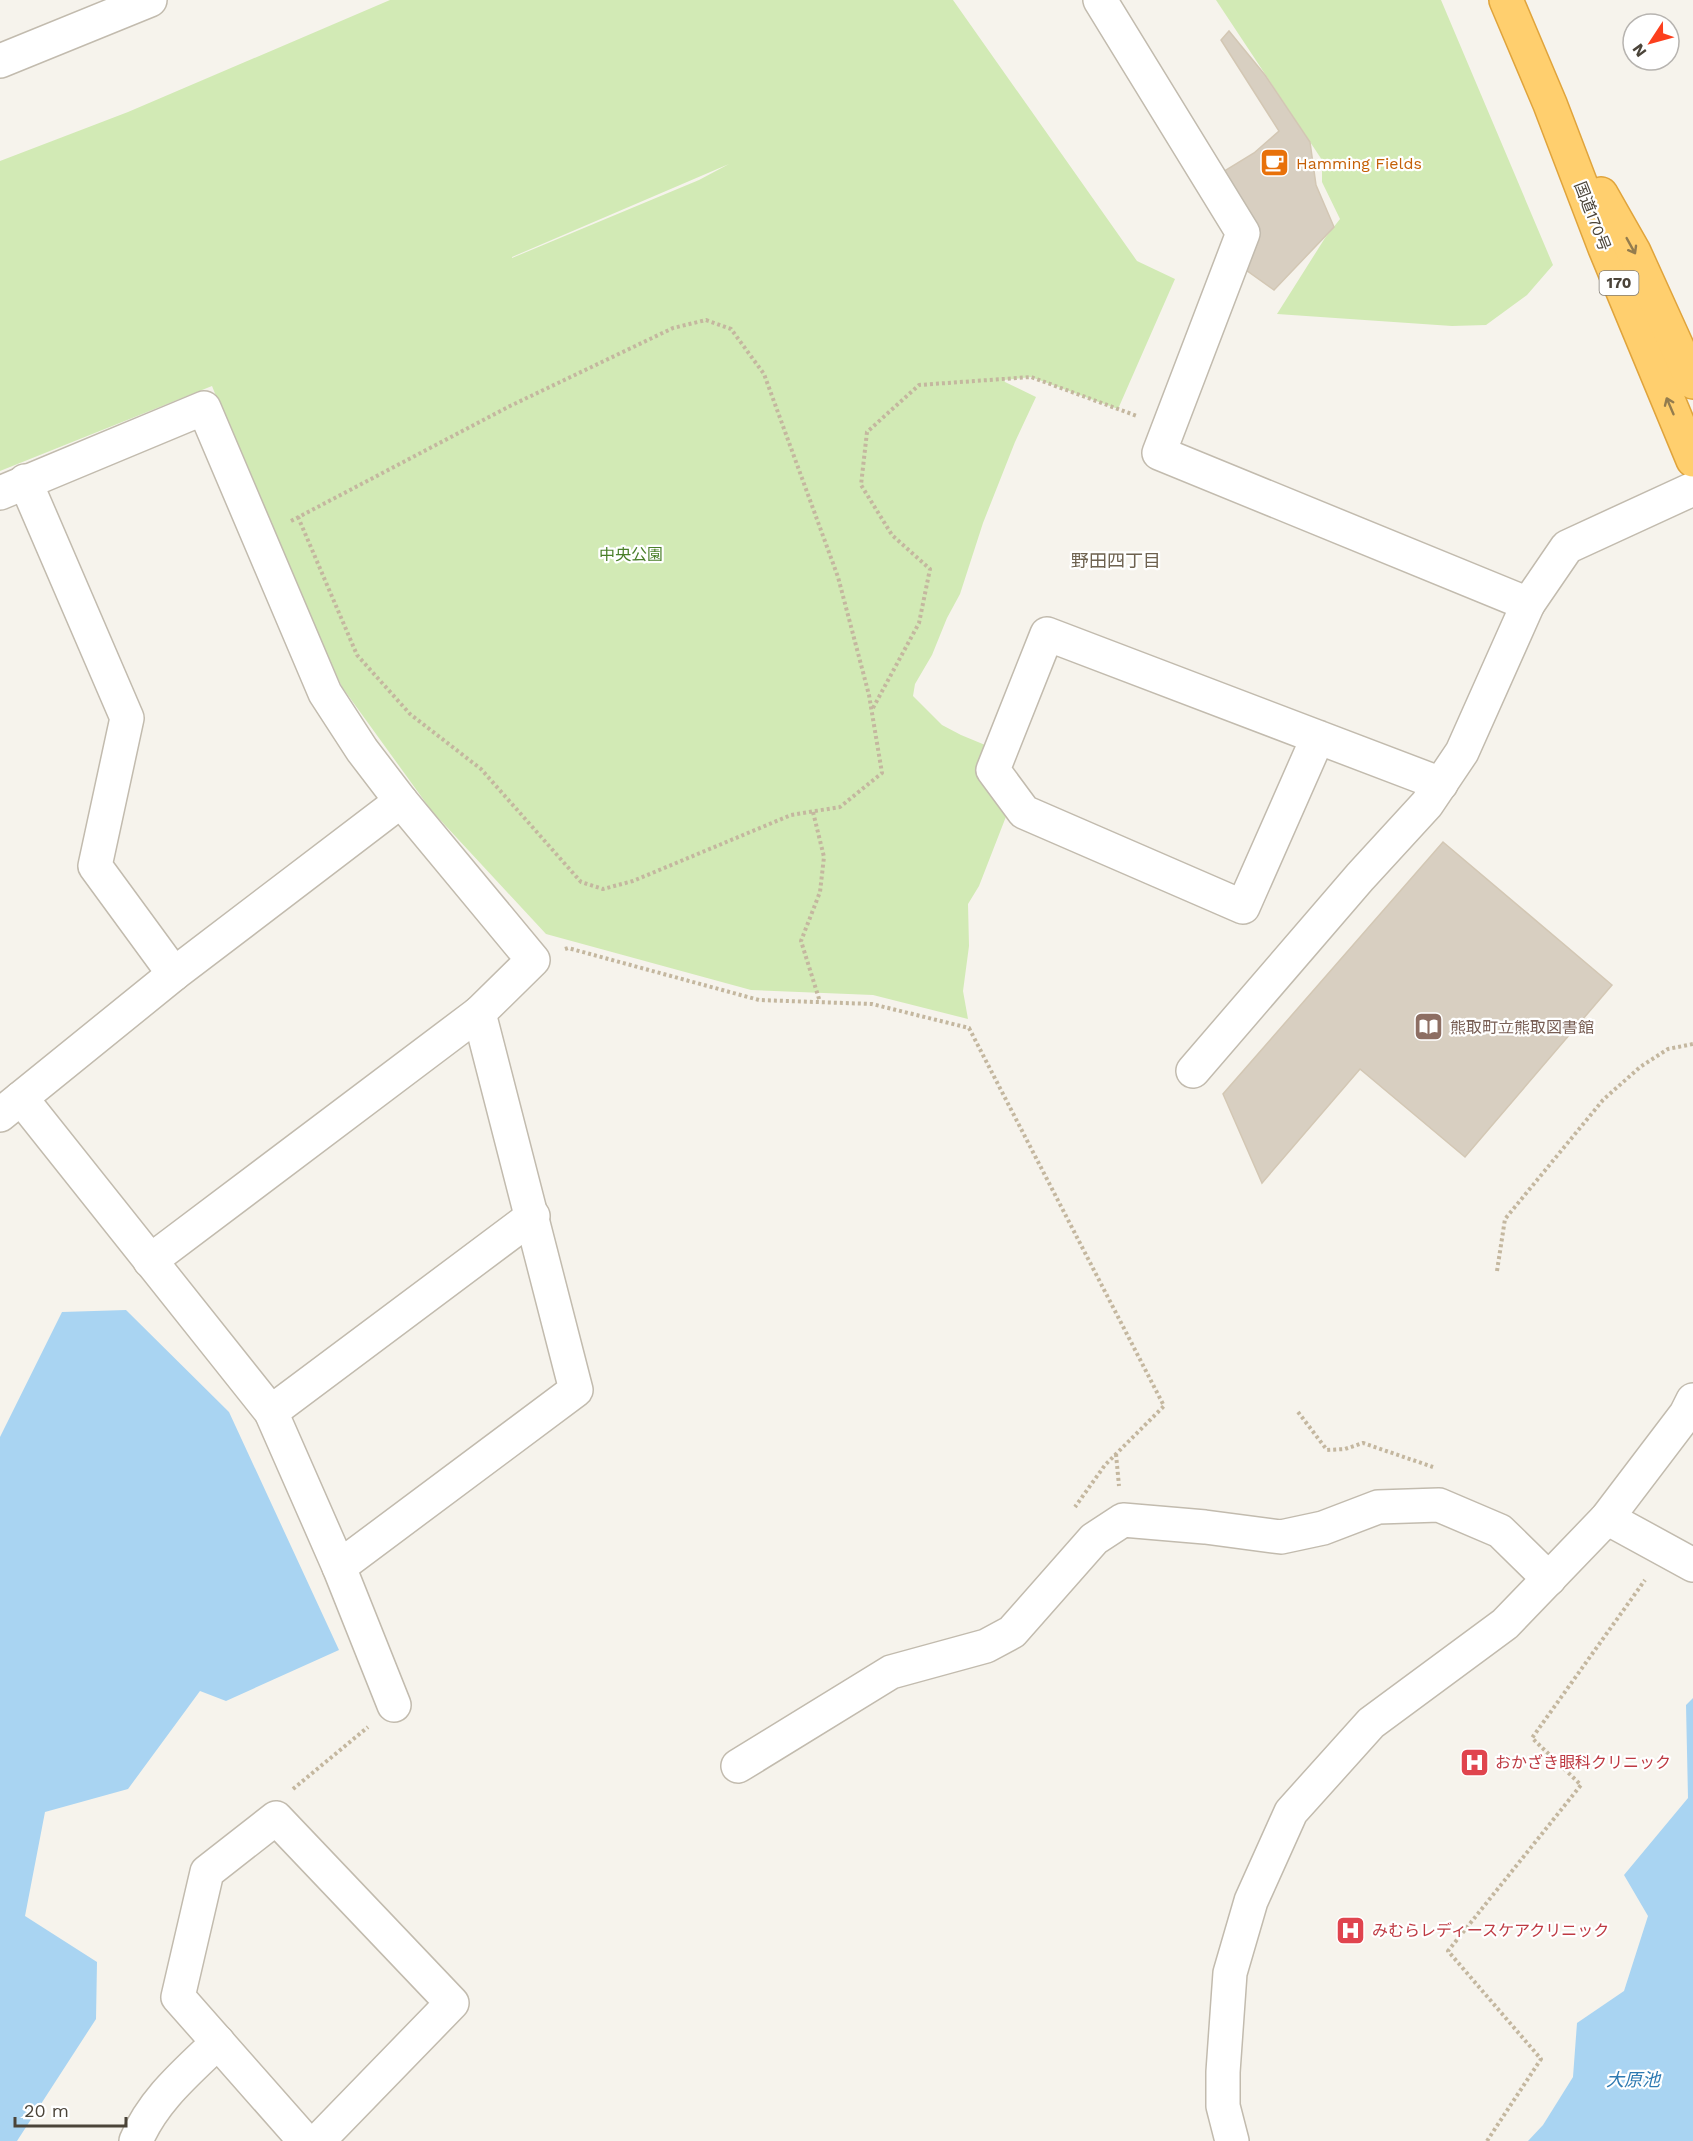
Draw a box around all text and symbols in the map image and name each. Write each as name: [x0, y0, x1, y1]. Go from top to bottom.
north arrow: [1621, 12, 1681, 72]
text: N: [1628, 40, 1650, 61]
cafe icon: Hamming Fields: [1259, 147, 1291, 179]
place label: Hamming Fields: [1296, 154, 1422, 173]
street label: 国道170号: [1571, 179, 1614, 254]
one-way arrow: [1625, 237, 1637, 254]
road number: 170: [1600, 271, 1638, 295]
one-way arrow: [1664, 397, 1675, 415]
park label: 中央公園: [599, 545, 663, 564]
district label: 野田四丁目: [1071, 550, 1161, 571]
library icon: 熊取町立熊取図書館: [1413, 1011, 1445, 1043]
place label: 熊取町立熊取図書館: [1450, 1018, 1594, 1037]
hospital icon: おかざき眼科クリニック: [1458, 1746, 1490, 1778]
place label: おかざき眼科クリニック: [1495, 1753, 1671, 1772]
hospital icon: みむらレディースケアクリニック: [1335, 1914, 1367, 1946]
place label: みむらレディースケアクリニック: [1372, 1921, 1609, 1940]
water label: 大原池: [1606, 2069, 1662, 2090]
scale bar: [15, 2090, 126, 2128]
text: 20 m: [24, 2100, 69, 2121]

